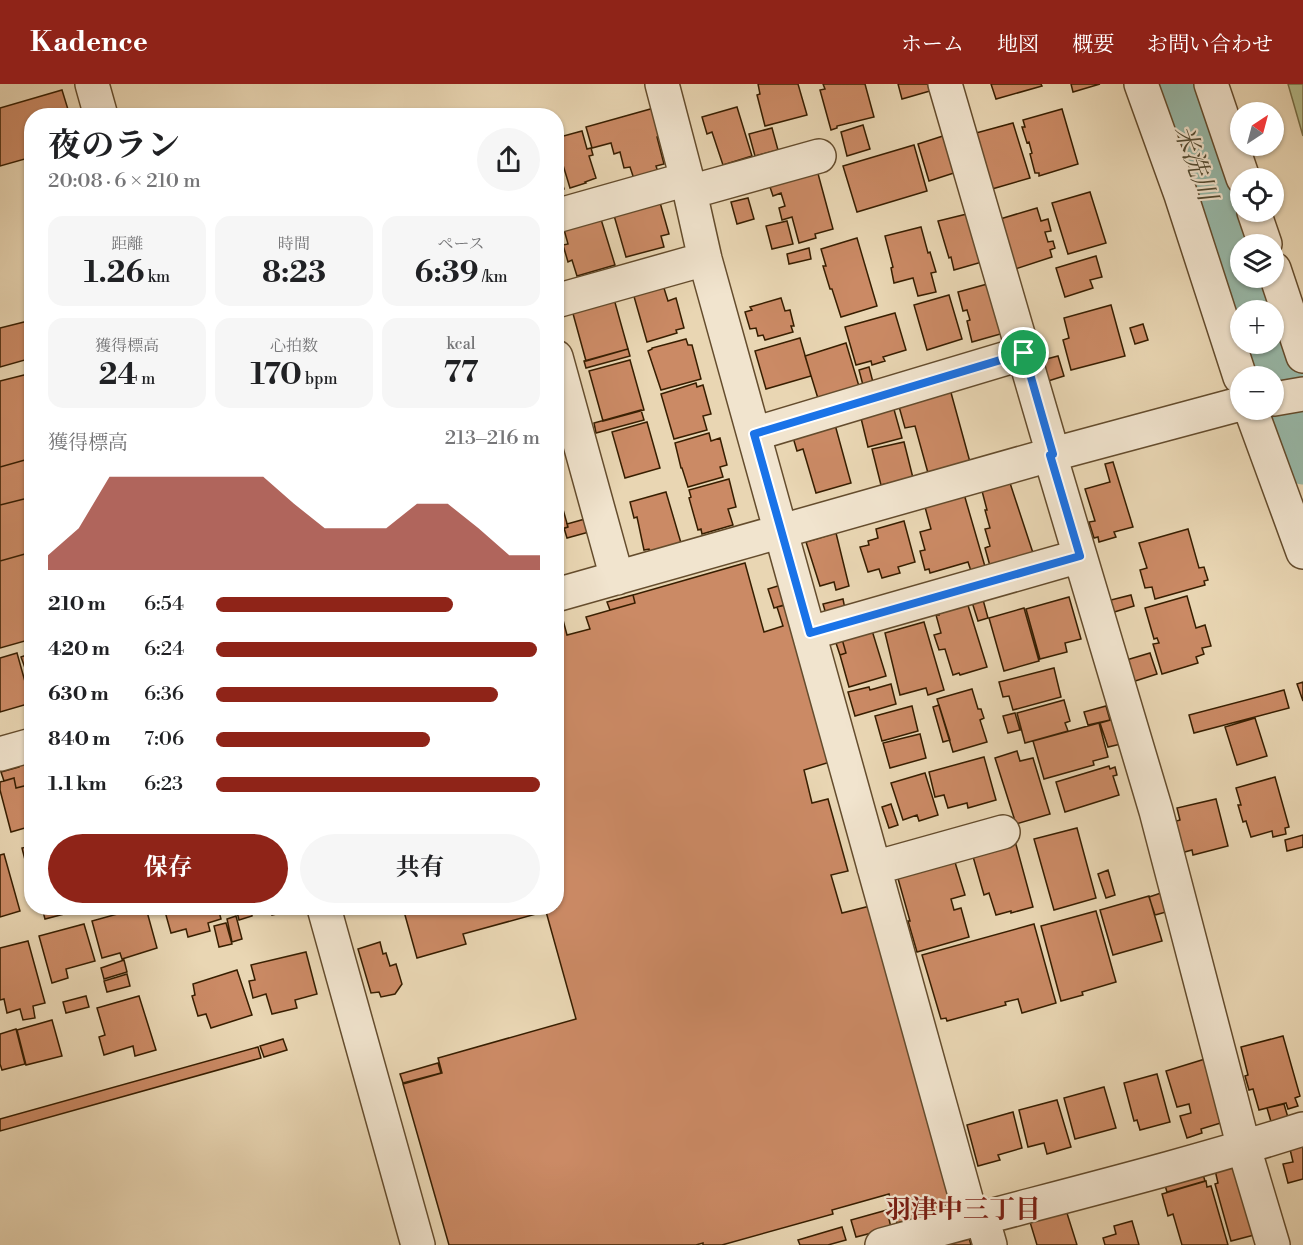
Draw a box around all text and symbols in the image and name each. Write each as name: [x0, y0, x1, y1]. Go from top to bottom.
text: Kadence: [30, 25, 148, 60]
text: ホーム: [901, 32, 964, 58]
text: 地図: [997, 32, 1039, 58]
text: 概要: [1072, 32, 1114, 58]
text: お問い合わせ: [1147, 32, 1273, 58]
north arrow: [1230, 102, 1284, 156]
map controls: [1230, 102, 1284, 420]
water label: 米洗川: [1167, 121, 1224, 208]
text: 夜のラン: [48, 126, 180, 167]
button: share: [477, 128, 540, 191]
button: locate: [1230, 168, 1284, 222]
text: 20:08 · 6 × 210 m: [48, 169, 201, 194]
text: 距離: [111, 234, 143, 254]
text: 時間: [278, 234, 310, 254]
text: ペース: [437, 234, 485, 254]
button: layers: [1230, 234, 1284, 288]
text: 1.26: [84, 254, 144, 292]
text: 8:23: [262, 254, 326, 292]
text: 6:39: [415, 254, 479, 292]
text: km: [144, 267, 170, 287]
text: /km: [479, 267, 507, 287]
button: +: [1230, 300, 1284, 354]
pin: [998, 327, 1049, 378]
text: kcal: [446, 334, 476, 354]
text: 獲得標高: [95, 336, 159, 356]
text: 心拍数: [270, 336, 318, 356]
icon: arrive: [1007, 336, 1040, 369]
text: 77: [443, 354, 479, 392]
text: 24: [99, 356, 138, 394]
text: 170: [251, 356, 302, 394]
button: −: [1230, 366, 1284, 420]
text: m: [138, 369, 155, 389]
text: bpm: [302, 369, 337, 389]
text: 213–216 m: [445, 426, 540, 451]
text: 獲得標高: [48, 431, 128, 456]
text: 210 m: [48, 592, 106, 617]
text: 6:54: [144, 592, 184, 617]
text: 420 m: [48, 637, 110, 662]
text: 6:24: [144, 637, 184, 662]
text: 630 m: [48, 682, 109, 707]
text: 6:36: [144, 682, 184, 707]
text: 840 m: [48, 727, 110, 752]
text: 7:06: [144, 727, 184, 752]
text: 1.1 km: [48, 772, 107, 797]
text: 6:23: [144, 772, 183, 797]
button: 保存: [48, 834, 288, 903]
button: 共有: [300, 834, 540, 903]
district label: 羽津中三丁目: [885, 1194, 1041, 1226]

